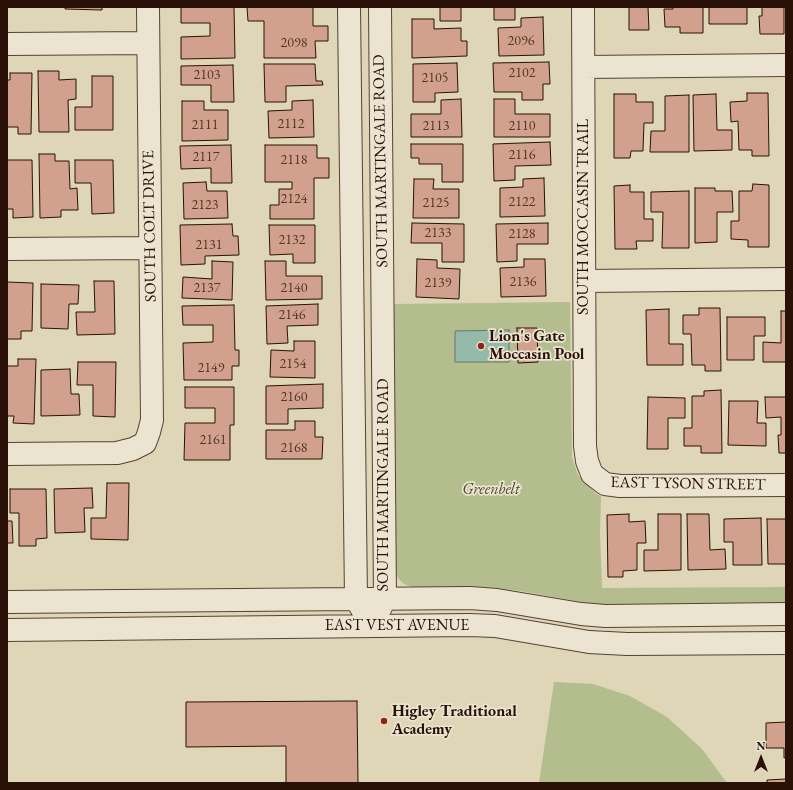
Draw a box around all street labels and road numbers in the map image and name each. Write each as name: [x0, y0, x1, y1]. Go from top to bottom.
street label: SOUTH MARTINGALE ROAD: [370, 54, 392, 268]
street label: SOUTH MOCCASIN TRAIL: [574, 119, 594, 315]
street label: SOUTH COLT DRIVE: [139, 150, 161, 302]
street label: SOUTH MARTINGALE ROAD: [374, 378, 394, 592]
street label: EAST TYSON STREET: [610, 473, 766, 495]
street label: EAST VEST AVENUE: [325, 616, 469, 636]

